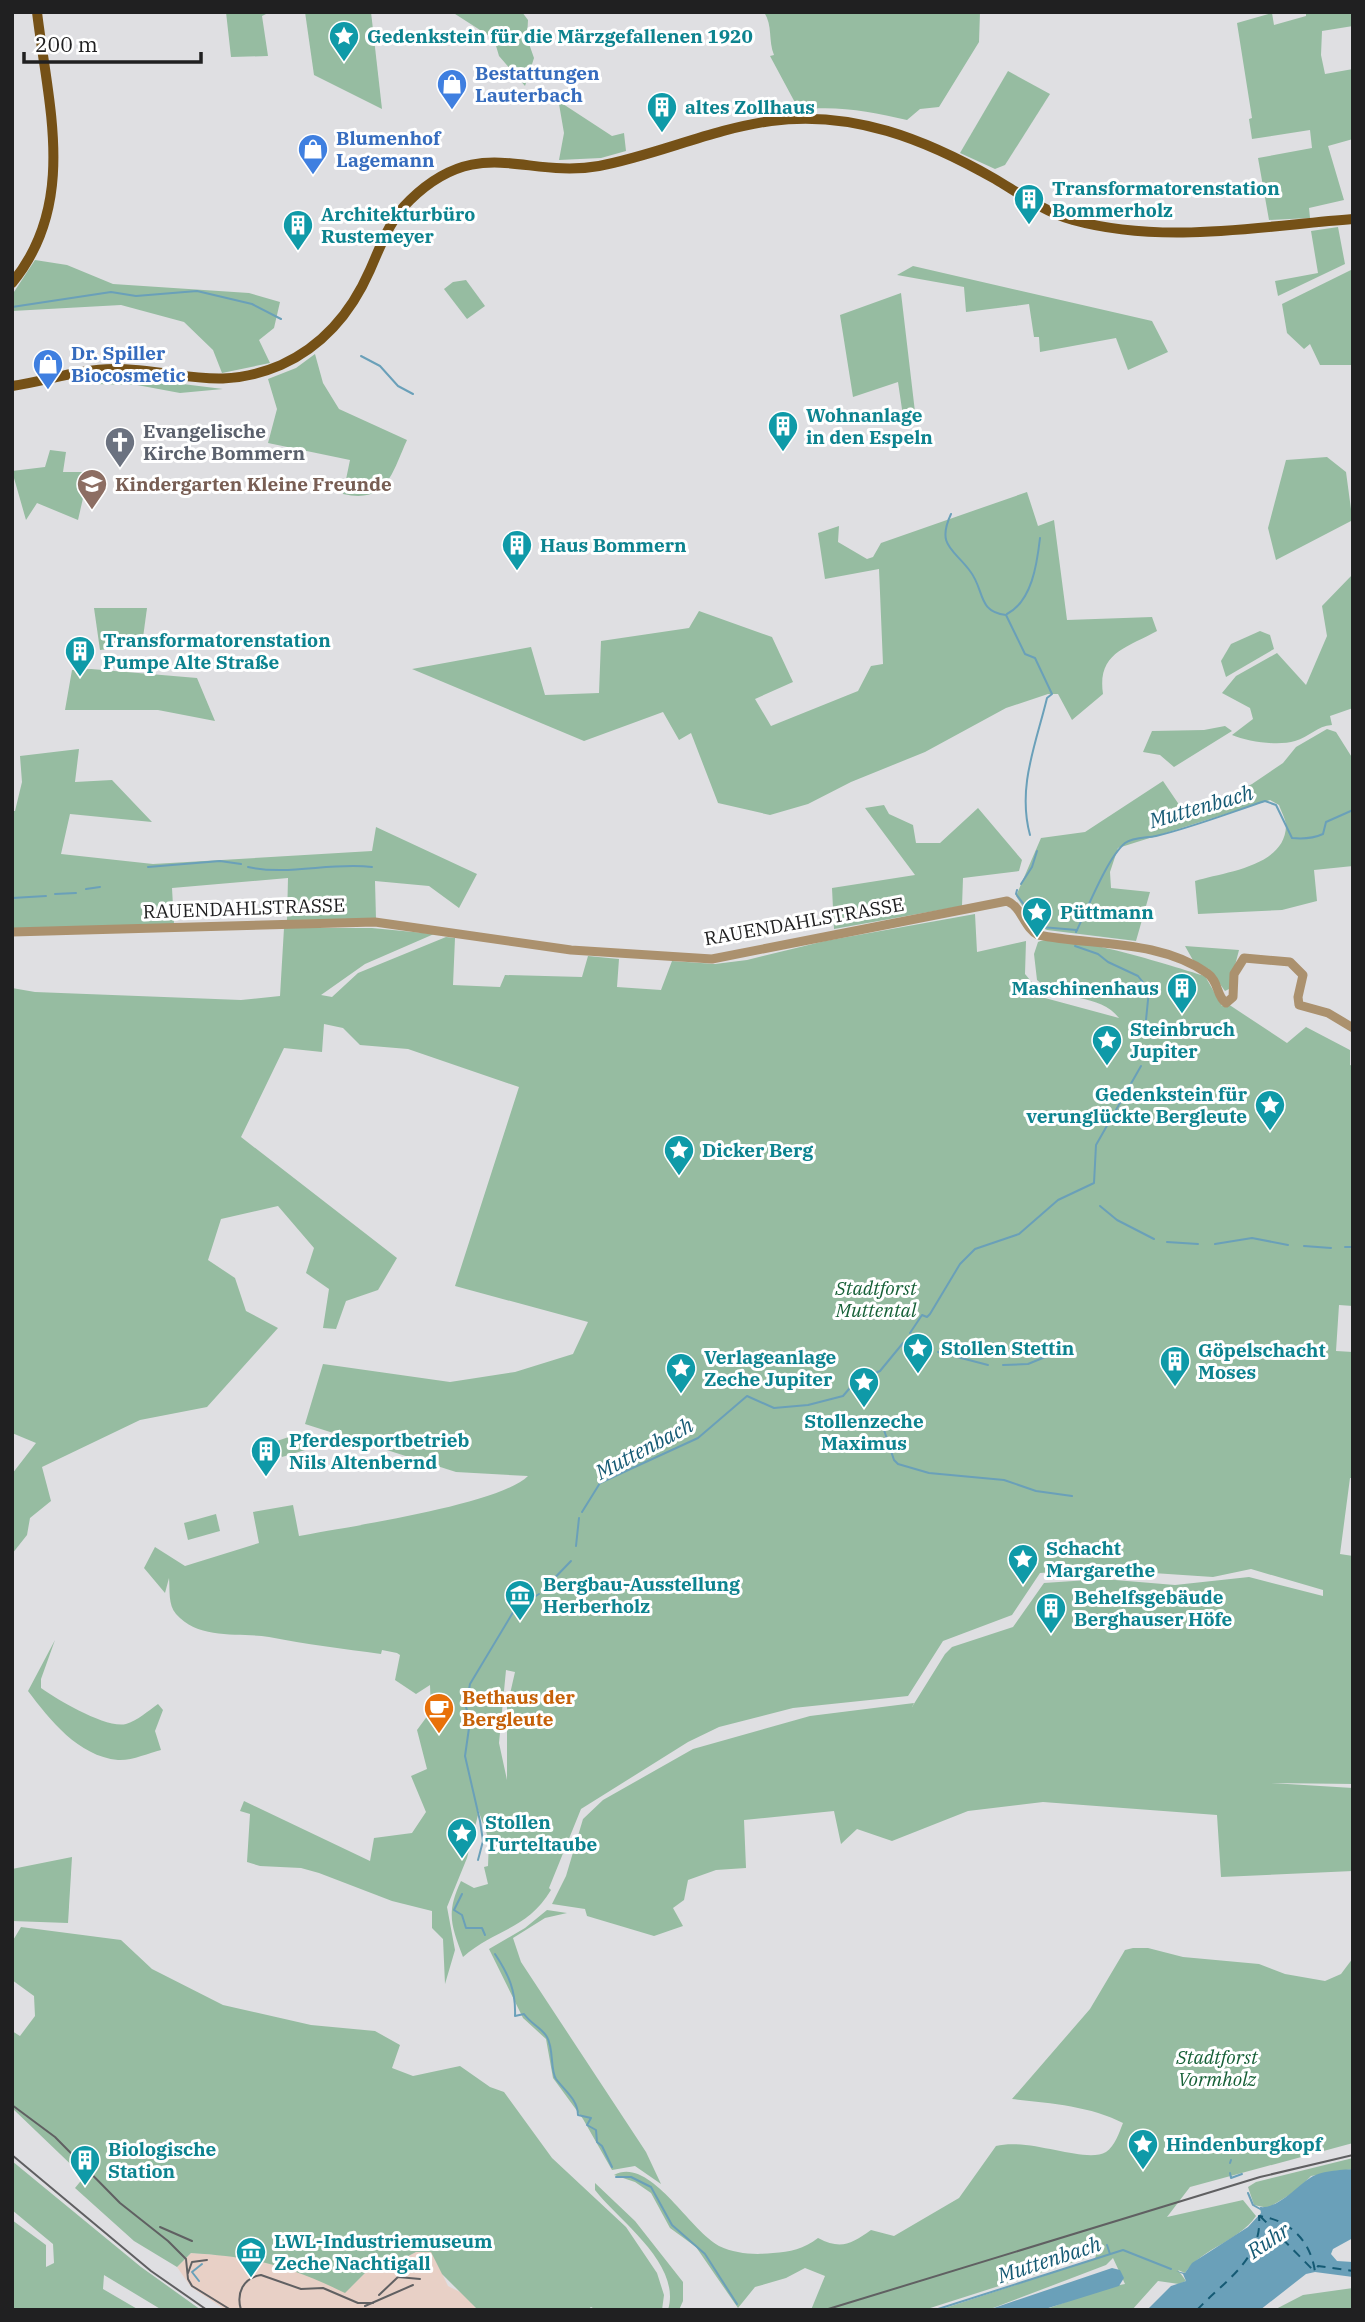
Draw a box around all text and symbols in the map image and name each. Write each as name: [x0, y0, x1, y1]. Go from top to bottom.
place icon: Gedenkstein für die Märzgefallenen 1920: [327, 19, 361, 63]
scale bar: [24, 21, 201, 65]
place label: Gedenkstein für die Märzgefallenen 1920: [367, 24, 753, 48]
text: 200 m: [35, 30, 98, 58]
place label: Bestattungen Lauterbach: [475, 61, 600, 107]
shop icon: Bestattungen Lauterbach: [435, 67, 469, 111]
building icon: altes Zollhaus: [645, 90, 679, 134]
place label: altes Zollhaus: [685, 95, 815, 119]
place label: Blumenhof Lagemann: [336, 126, 442, 172]
shop icon: Blumenhof Lagemann: [296, 132, 330, 176]
place label: Transformatorenstation Bommerholz: [1052, 176, 1280, 222]
building icon: Transformatorenstation Bommerholz: [1012, 182, 1046, 226]
place label: Architekturbüro Rustemeyer: [321, 202, 475, 248]
building icon: Architekturbüro Rustemeyer: [281, 208, 315, 252]
place label: Dr. Spiller Biocosmetic: [71, 341, 186, 387]
shop icon: Dr. Spiller Biocosmetic: [31, 347, 65, 391]
place label: Wohnanlage in den Espeln: [806, 403, 933, 449]
building icon: Wohnanlage in den Espeln: [766, 409, 800, 453]
place label: Evangelische Kirche Bommern: [143, 419, 305, 465]
church icon: Evangelische Kirche Bommern: [103, 425, 137, 469]
school or university icon: Kindergarten Kleine Freunde: [75, 467, 109, 511]
place label: Kindergarten Kleine Freunde: [115, 472, 392, 496]
building icon: Haus Bommern: [500, 528, 534, 572]
place label: Haus Bommern: [540, 533, 687, 557]
place label: Transformatorenstation Pumpe Alte Straße: [103, 628, 331, 674]
building icon: Transformatorenstation Pumpe Alte Straße: [63, 634, 97, 678]
water label: Muttenbach: [1145, 778, 1257, 835]
street label: RAUENDAHLSTRASSE: [142, 892, 346, 924]
street label: RAUENDAHLSTRASSE: [702, 892, 906, 950]
place icon: Püttmann: [1020, 895, 1054, 939]
place label: Püttmann: [1060, 900, 1154, 924]
building icon: Maschinenhaus: [1165, 971, 1199, 1015]
place label: Maschinenhaus: [1012, 976, 1159, 1000]
place label: Steinbruch Jupiter: [1130, 1017, 1235, 1063]
place icon: Steinbruch Jupiter: [1090, 1023, 1124, 1067]
place label: Gedenkstein für verunglückte Bergleute: [1026, 1082, 1248, 1128]
place icon: Gedenkstein für verunglückte Bergleute: [1253, 1088, 1287, 1132]
place icon: Dicker Berg: [662, 1133, 696, 1177]
place label: Dicker Berg: [702, 1138, 813, 1162]
park label: Stadtforst Muttental: [834, 1276, 918, 1322]
place icon: Stollen Stettin: [901, 1331, 935, 1375]
place label: Stollen Stettin: [941, 1336, 1075, 1360]
place label: Göpelschacht Moses: [1198, 1338, 1326, 1384]
building icon: Göpelschacht Moses: [1158, 1344, 1192, 1388]
place label: Verlageanlage Zeche Jupiter: [704, 1345, 837, 1391]
place icon: Verlageanlage Zeche Jupiter: [664, 1351, 698, 1395]
place icon: Stollenzeche Maximus: [847, 1365, 881, 1409]
place label: Stollenzeche Maximus: [804, 1409, 924, 1455]
water label: Muttenbach: [589, 1410, 698, 1486]
place label: Pferdesportbetrieb Nils Altenbernd: [289, 1428, 470, 1474]
building icon: Pferdesportbetrieb Nils Altenbernd: [249, 1434, 283, 1478]
place label: Schacht Margarethe: [1046, 1536, 1155, 1582]
place icon: Schacht Margarethe: [1006, 1542, 1040, 1586]
place label: Bergbau-Ausstellung Herberholz: [543, 1572, 740, 1618]
museum icon: Bergbau-Ausstellung Herberholz: [503, 1578, 537, 1622]
place label: Behelfsgebäude Berghauser Höfe: [1074, 1585, 1232, 1631]
building icon: Behelfsgebäude Berghauser Höfe: [1034, 1591, 1068, 1635]
place label: Bethaus der Bergleute: [462, 1685, 576, 1731]
cafe icon: Bethaus der Bergleute: [422, 1691, 456, 1735]
place label: Stollen Turteltaube: [485, 1810, 597, 1856]
place icon: Stollen Turteltaube: [445, 1816, 479, 1860]
park label: Stadtforst Vormholz: [1175, 2045, 1259, 2091]
place icon: Hindenburgkopf: [1126, 2127, 1160, 2171]
place label: Hindenburgkopf: [1166, 2132, 1324, 2156]
place label: Biologische Station: [108, 2137, 217, 2183]
building icon: Biologische Station: [68, 2143, 102, 2187]
water label: Ruhr: [1240, 2215, 1295, 2265]
place label: LWL-Industriemuseum Zeche Nachtigall: [274, 2229, 493, 2275]
water label: Muttenbach: [993, 2229, 1105, 2289]
museum icon: LWL-Industriemuseum Zeche Nachtigall: [234, 2235, 268, 2279]

